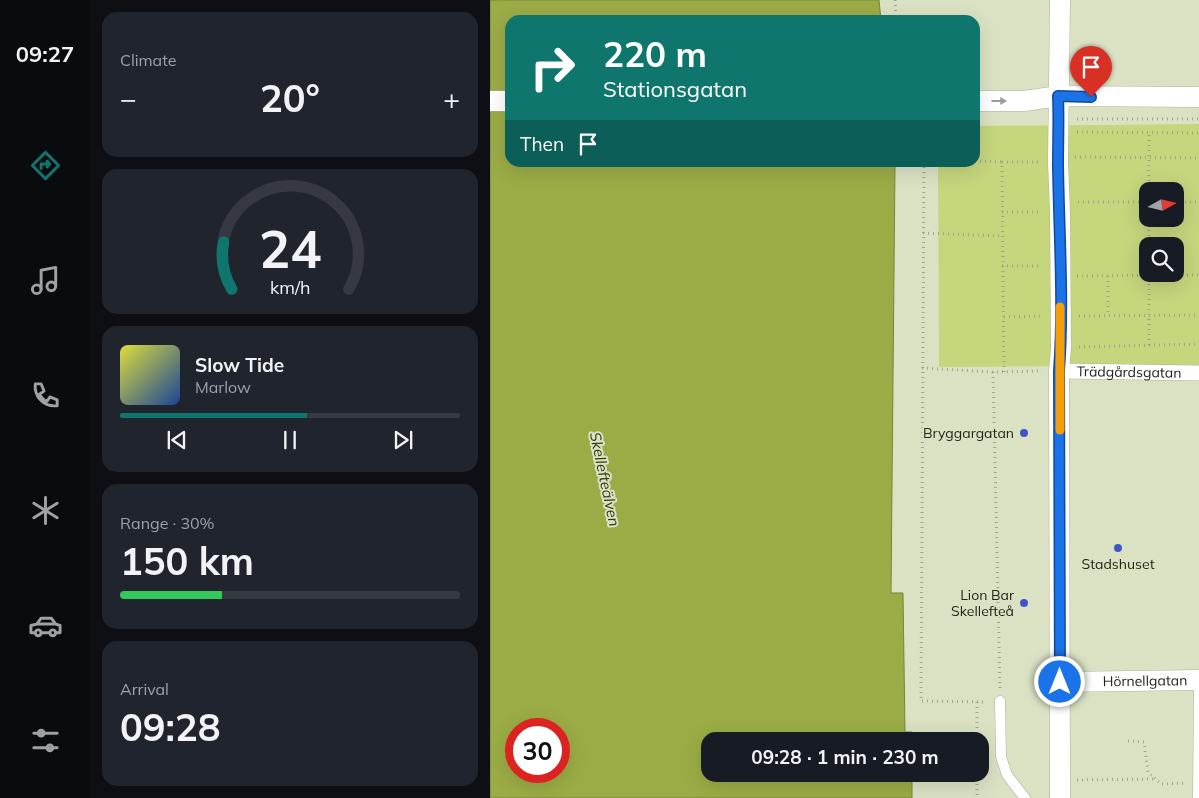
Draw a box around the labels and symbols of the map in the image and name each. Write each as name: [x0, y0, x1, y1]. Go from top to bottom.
pin: [1070, 46, 1112, 97]
one-way arrow: [992, 97, 1008, 105]
north arrow: [1139, 182, 1184, 228]
street label: Trädgårdsgatan: [1076, 362, 1182, 382]
place label: Bryggargatan: [923, 424, 1014, 442]
marker: Bryggargatan: [1018, 427, 1030, 439]
water label: Skellefteälven: [586, 430, 624, 528]
marker: Stadshuset: [1112, 542, 1124, 554]
place label: Stadshuset: [1081, 555, 1155, 573]
place label: Lion Bar Skellefteå: [951, 586, 1015, 620]
marker: Lion Bar Skellefteå: [1018, 597, 1030, 609]
position arrow: [1033, 655, 1085, 707]
street label: Hörnellgatan: [1102, 671, 1187, 690]
speed limit sign: 30: [505, 718, 570, 783]

